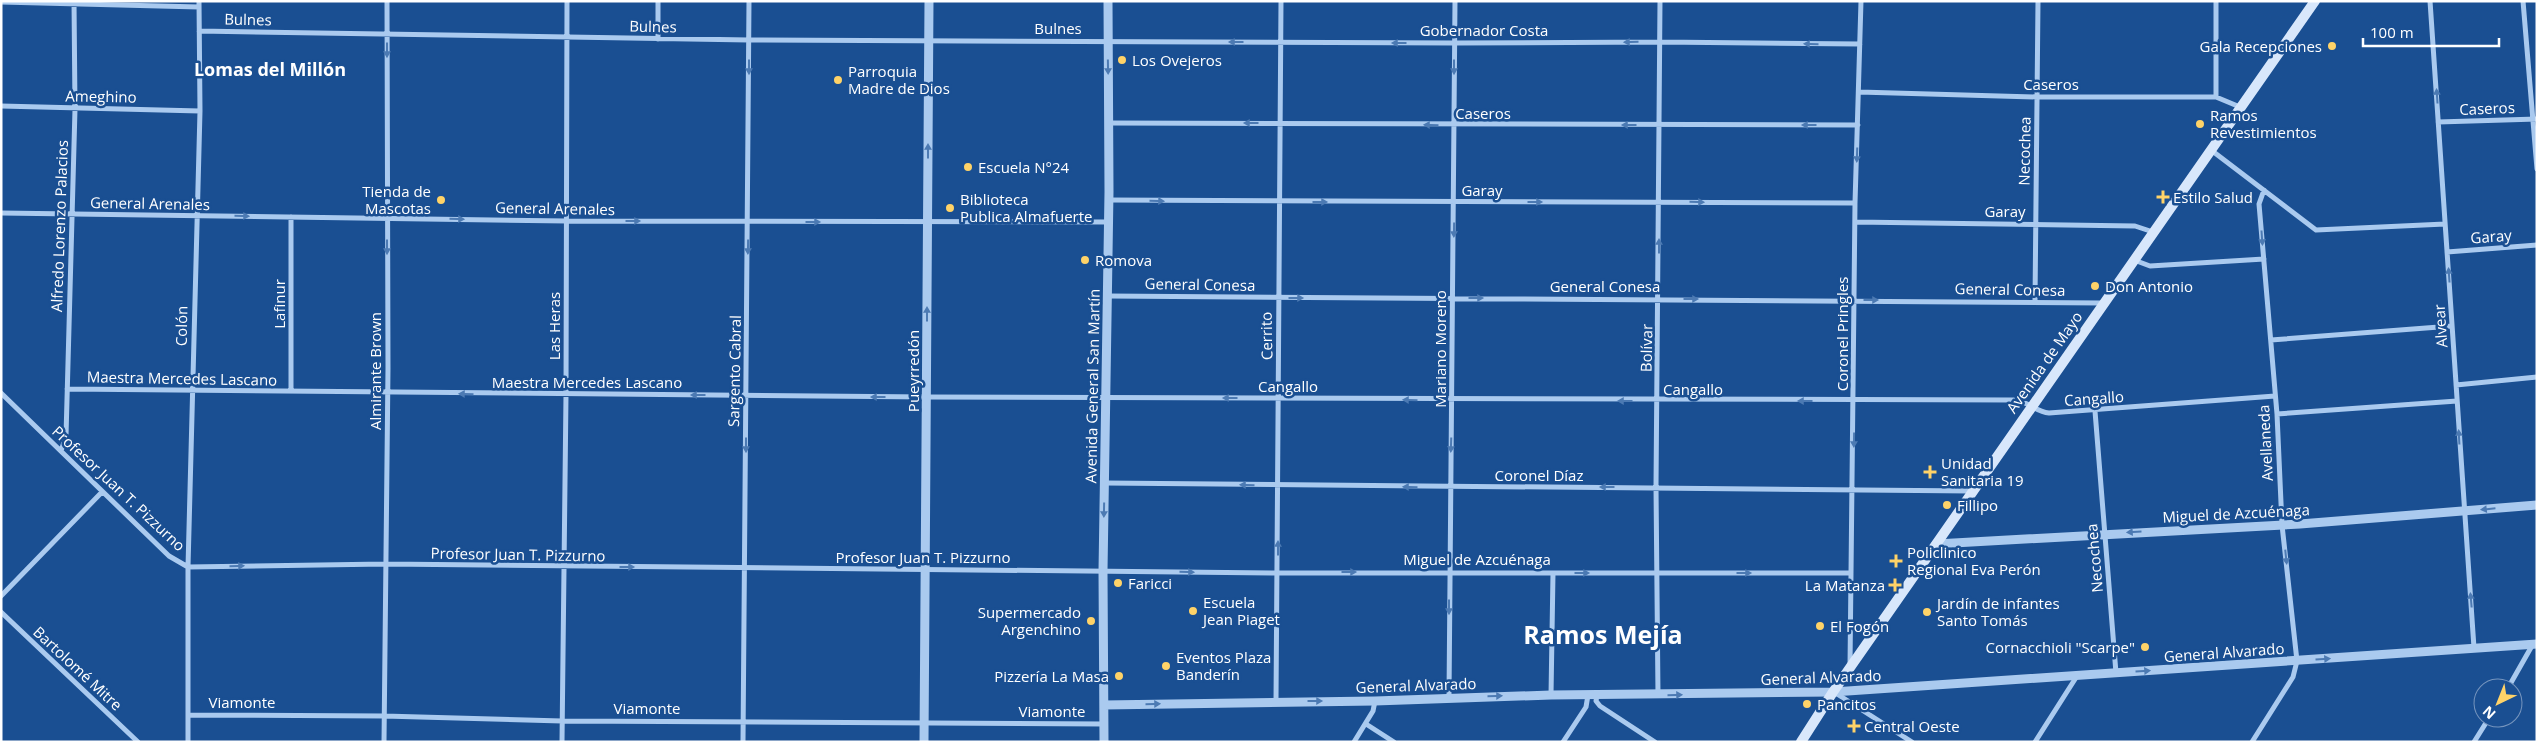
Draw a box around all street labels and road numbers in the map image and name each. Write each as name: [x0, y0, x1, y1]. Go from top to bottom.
street label: Bulnes: [224, 9, 272, 29]
street label: Bulnes: [629, 16, 677, 36]
street label: Bulnes: [1034, 18, 1082, 38]
street label: Gobernador Costa: [1420, 20, 1548, 40]
street label: Caseros: [2023, 74, 2079, 94]
street label: Ameghino: [65, 85, 137, 107]
street label: Caseros: [2459, 97, 2515, 119]
street label: Caseros: [1455, 103, 1511, 123]
street label: Necochea: [2013, 116, 2035, 186]
street label: Alfredo Lorenzo Palacios: [46, 140, 72, 312]
street label: Garay: [1461, 180, 1503, 200]
street label: General Arenales: [90, 192, 210, 214]
street label: General Arenales: [495, 197, 615, 219]
street label: Garay: [1984, 201, 2026, 221]
street label: Garay: [2470, 225, 2513, 247]
street label: General Conesa: [1144, 273, 1256, 295]
street label: General Conesa: [1550, 276, 1660, 296]
street label: Coronel Pringles: [1832, 277, 1852, 391]
street label: General Conesa: [1954, 278, 2066, 300]
street label: Lafinur: [269, 279, 289, 329]
street label: Avenida General San Martín: [1080, 288, 1104, 484]
street label: Mariano Moreno: [1430, 290, 1450, 408]
street label: Las Heras: [544, 292, 564, 360]
street label: Alvear: [2429, 304, 2451, 348]
street label: Colón: [171, 306, 191, 346]
street label: Avenida de Mayo: [2001, 307, 2087, 417]
street label: Almirante Brown: [365, 312, 385, 430]
street label: Cerrito: [1256, 312, 1276, 360]
street label: Sargento Cabral: [723, 315, 745, 427]
street label: Bolívar: [1636, 324, 1656, 372]
street label: Pueyrredón: [903, 330, 923, 412]
street label: Maestra Mercedes Lascano: [87, 366, 277, 390]
street label: Maestra Mercedes Lascano: [492, 372, 682, 392]
street label: Cangallo: [1258, 376, 1318, 396]
street label: Cangallo: [1663, 379, 1723, 399]
street label: Cangallo: [2063, 386, 2125, 410]
street label: Avellaneda: [2253, 404, 2277, 482]
street label: Profesor Juan T. Pizzurno: [48, 421, 190, 555]
street label: Coronel Díaz: [1495, 465, 1583, 485]
street label: Miguel de Azcuénaga: [2162, 499, 2310, 527]
street label: Necochea: [2081, 523, 2107, 593]
street label: Profesor Juan T. Pizzurno: [430, 542, 606, 566]
street label: Profesor Juan T. Pizzurno: [835, 547, 1011, 567]
street label: Miguel de Azcuénaga: [1403, 549, 1551, 569]
street label: Bartolomé Mitre: [29, 622, 127, 714]
street label: General Alvarado: [2163, 638, 2285, 666]
street label: General Alvarado: [1760, 665, 1882, 689]
street label: General Alvarado: [1355, 673, 1477, 697]
street label: Viamonte: [209, 692, 275, 712]
street label: Viamonte: [614, 698, 680, 718]
street label: Viamonte: [1019, 701, 1085, 721]

